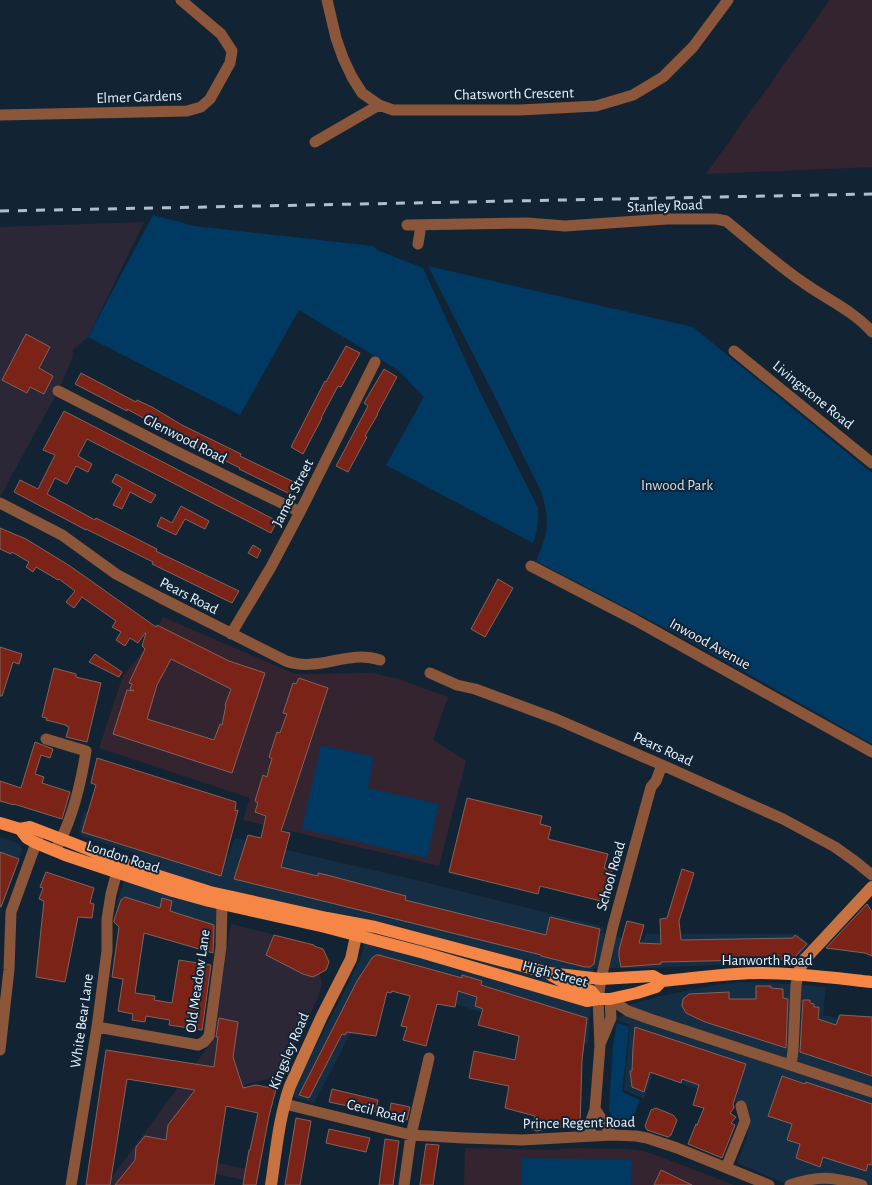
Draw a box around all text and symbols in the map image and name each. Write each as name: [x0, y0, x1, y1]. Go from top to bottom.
street label: Chatsworth Crescent: [454, 85, 574, 103]
street label: Elmer Gardens: [96, 88, 182, 106]
street label: Stanley Road: [627, 197, 703, 215]
street label: Livingstone Road: [770, 358, 856, 432]
street label: Glenwood Road: [141, 412, 229, 467]
street label: James Street: [270, 457, 316, 529]
park label: Inwood Park: [641, 478, 713, 493]
street label: Pears Road: [157, 575, 221, 617]
street label: Inwood Avenue: [667, 616, 753, 672]
street label: Pears Road: [631, 729, 695, 769]
street label: London Road: [85, 838, 162, 876]
street label: School Road: [594, 840, 628, 912]
street label: Old Meadow Lane: [183, 928, 213, 1034]
street label: Hanworth Road: [721, 953, 813, 968]
street label: High Street: [521, 958, 589, 990]
street label: White Bear Lane: [68, 973, 96, 1069]
street label: Kingsley Road: [266, 1010, 312, 1092]
street label: Cecil Road: [345, 1096, 407, 1126]
street label: Prince Regent Road: [523, 1115, 636, 1131]

